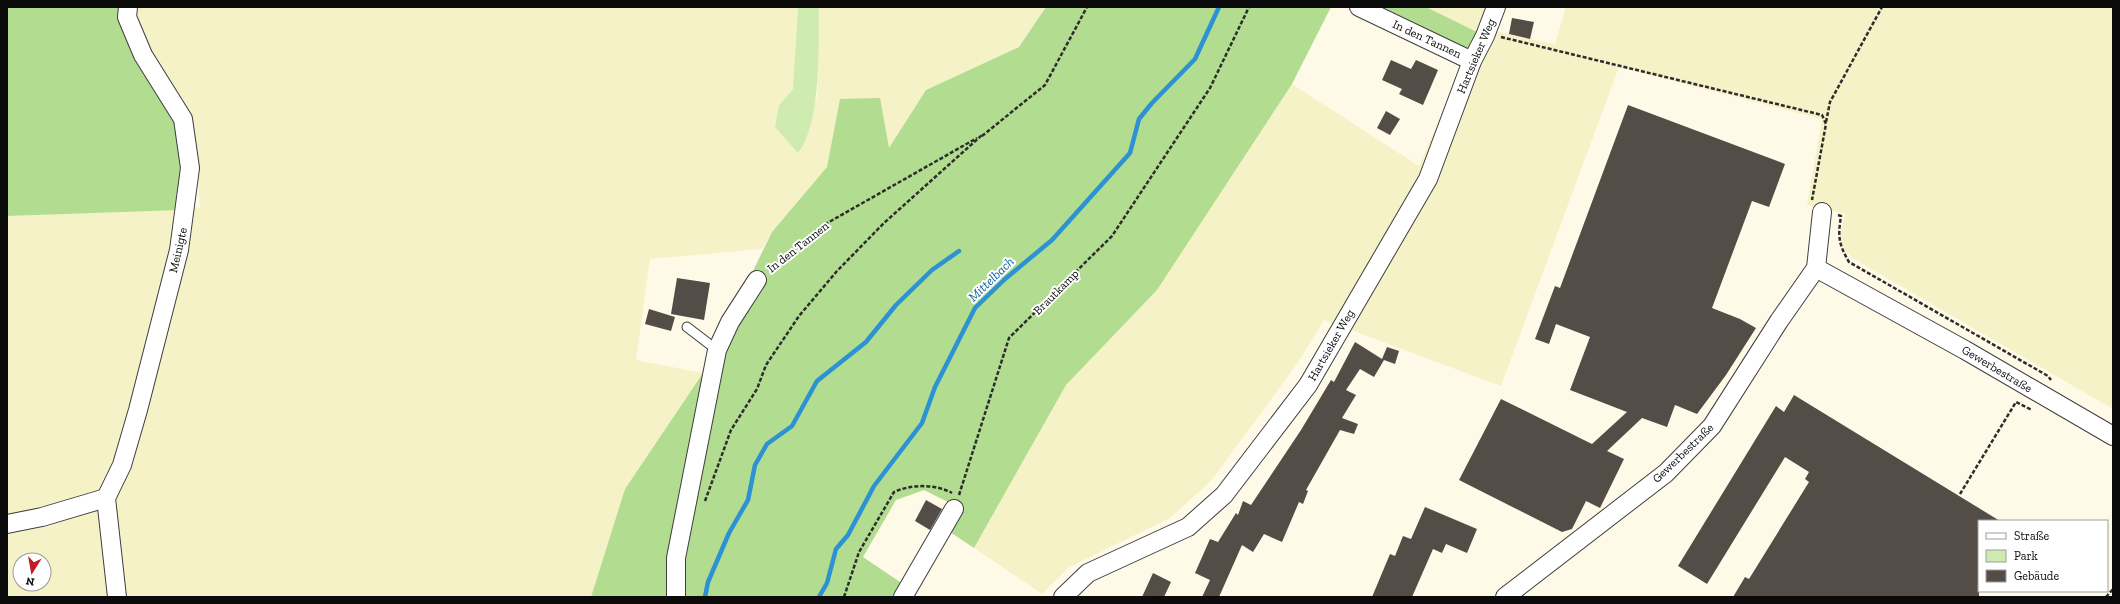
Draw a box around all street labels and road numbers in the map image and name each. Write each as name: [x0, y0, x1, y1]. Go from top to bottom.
street label: Hartsieker Weg: [1454, 16, 1498, 96]
street label: In den Tannen: [1390, 17, 1464, 61]
street label: In den Tannen: [764, 219, 832, 275]
street label: Meinigte: [166, 226, 190, 274]
street label: Brautkamp: [1030, 266, 1082, 318]
street label: Hartsieker Weg: [1305, 306, 1357, 383]
street label: Gewerbestraße: [1959, 342, 2035, 396]
street label: Gewerbestraße: [1649, 420, 1717, 486]

